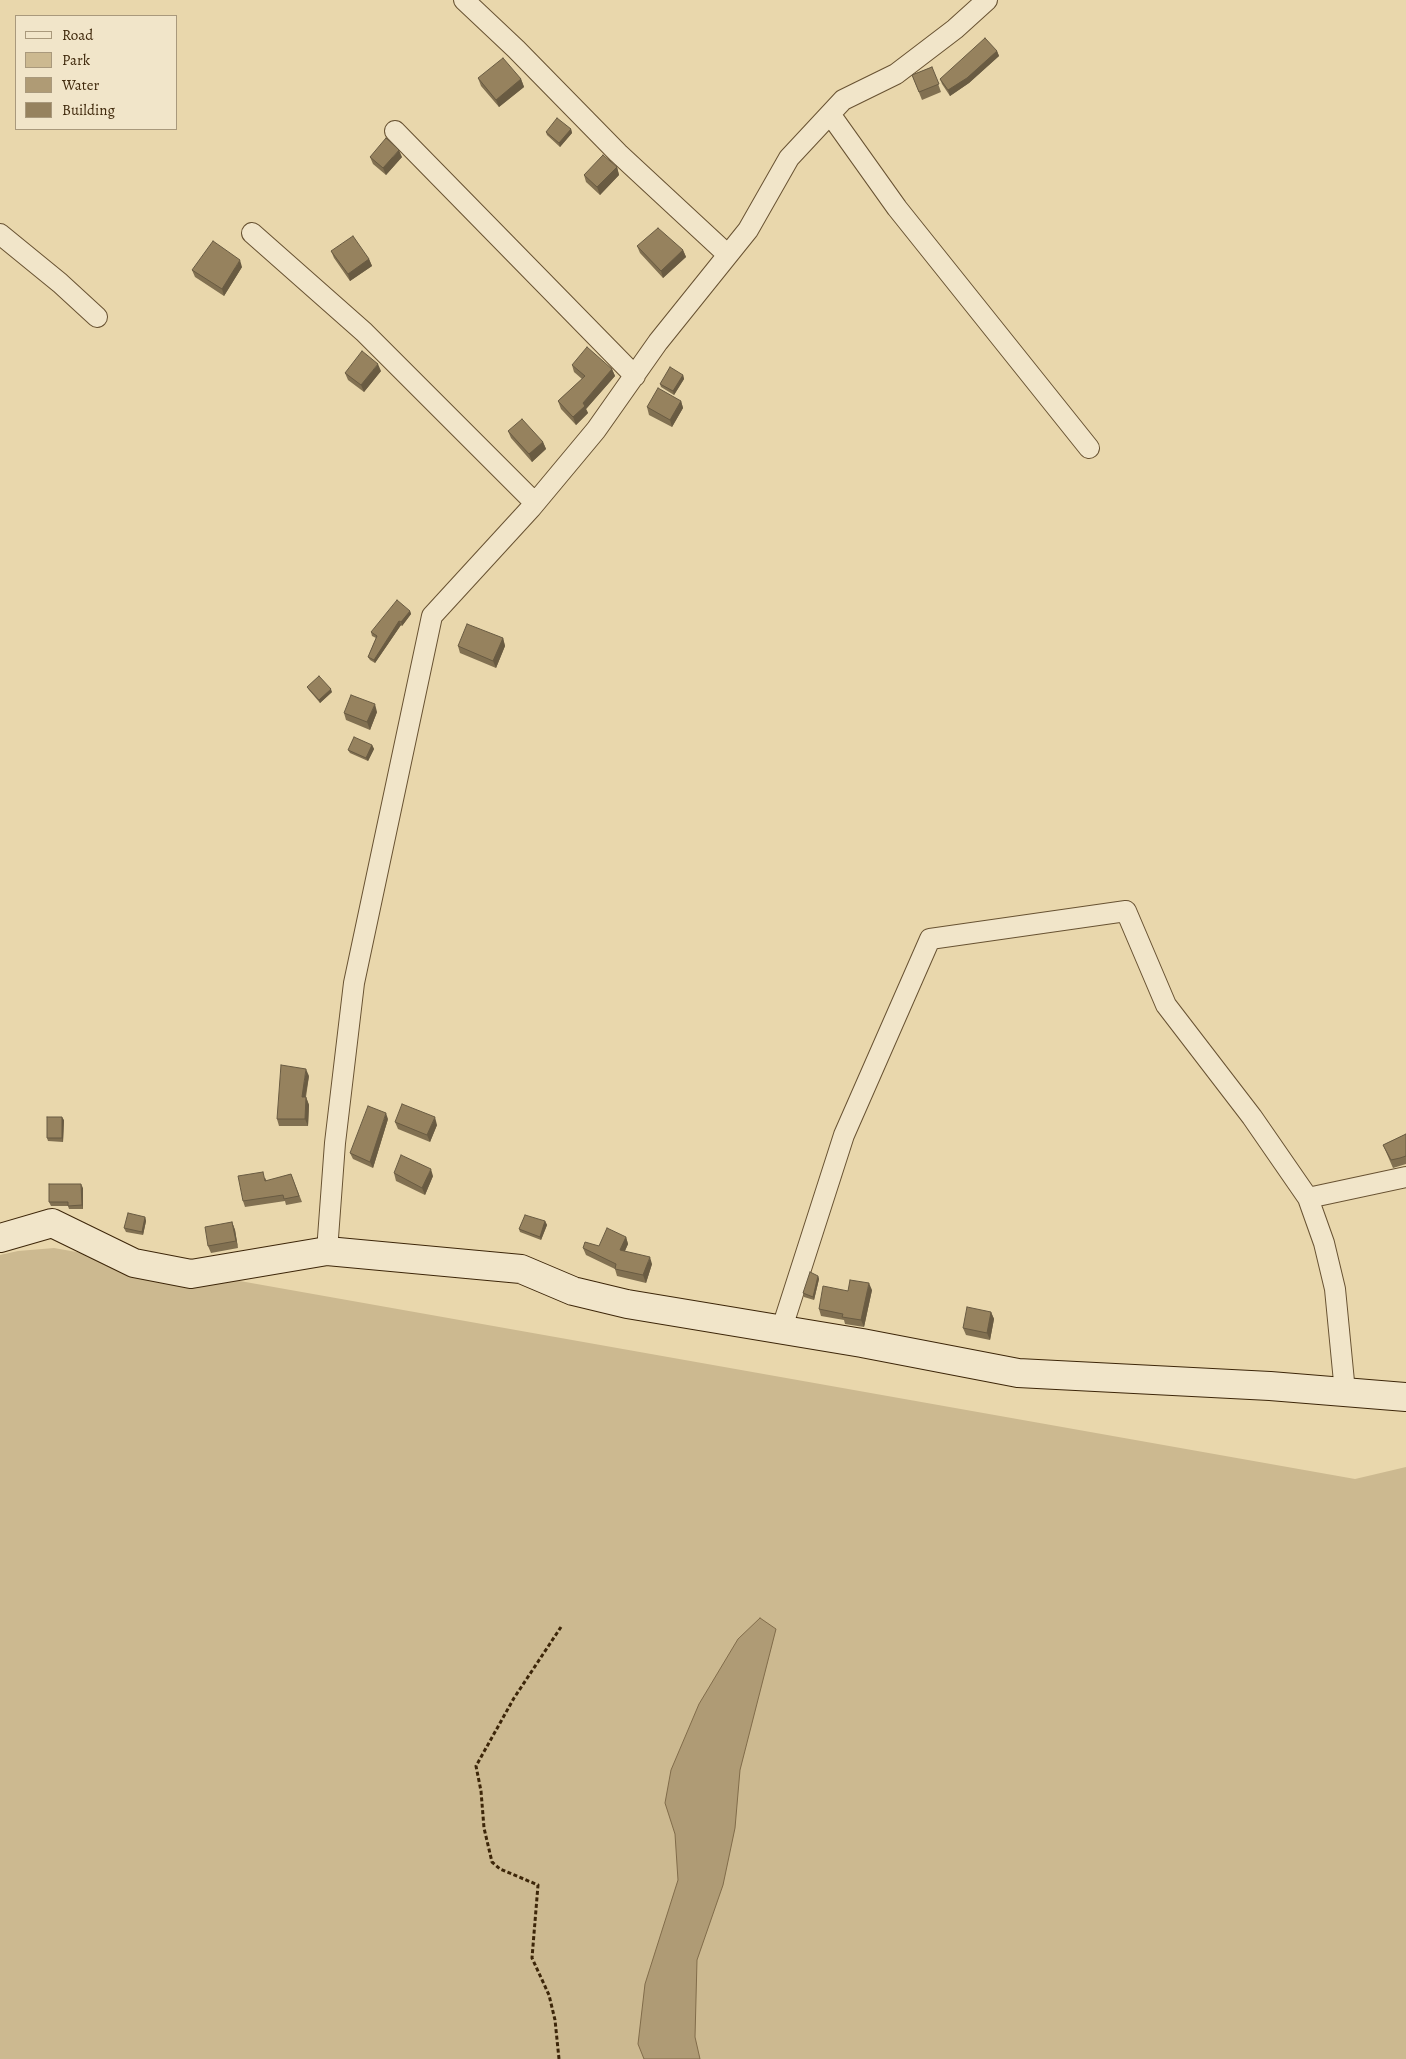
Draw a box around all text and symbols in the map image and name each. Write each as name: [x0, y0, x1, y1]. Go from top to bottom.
legend: [15, 15, 178, 130]
text: Road: [62, 25, 93, 45]
text: Park: [62, 50, 90, 70]
text: Water: [62, 75, 99, 95]
text: Building: [62, 100, 115, 120]

